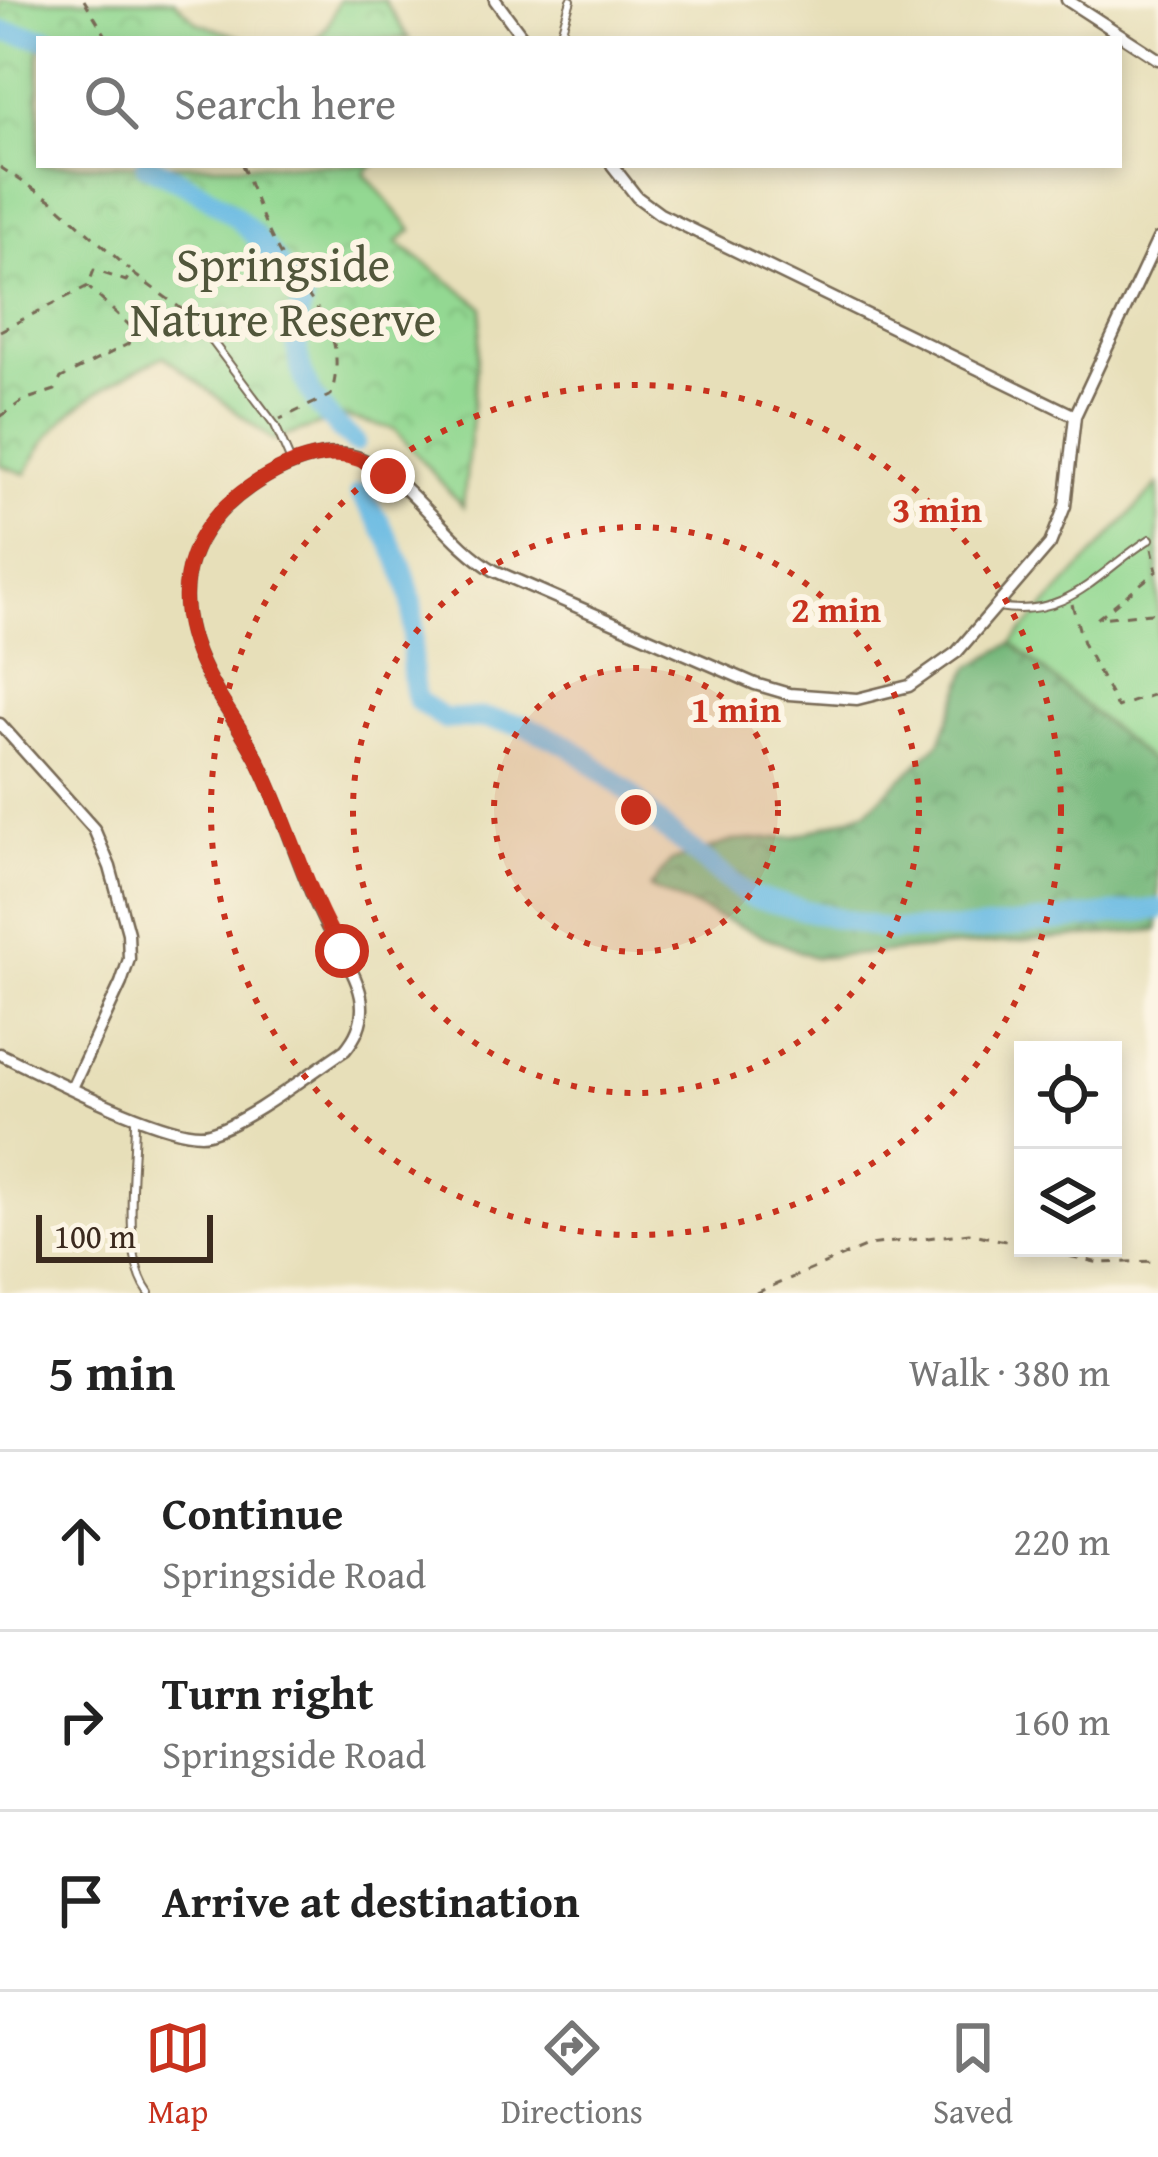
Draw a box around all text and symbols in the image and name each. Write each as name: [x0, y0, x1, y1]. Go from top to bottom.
search box: [36, 36, 1122, 168]
icon: search: [78, 69, 144, 135]
text: Search here: [174, 70, 396, 135]
park label: Springside Nature Reserve: [130, 228, 436, 354]
route end: [361, 449, 415, 503]
text: 3 min: [892, 482, 982, 535]
text: 2 min: [791, 582, 881, 635]
text: 1 min: [691, 682, 781, 735]
centre of rings: [615, 789, 657, 831]
route start: [315, 924, 369, 978]
map controls: [1014, 1041, 1122, 1257]
button: locate: [1014, 1041, 1122, 1149]
button: layers: [1014, 1149, 1122, 1257]
scale bar: [36, 1209, 213, 1262]
text: 100 m: [54, 1212, 136, 1260]
text: 5 min: [48, 1334, 175, 1409]
text: Walk · 380 m: [909, 1343, 1110, 1400]
text: Continue: [162, 1480, 343, 1545]
icon: ahead: [48, 1508, 114, 1574]
text: 220 m: [1013, 1512, 1110, 1569]
text: Springside Road: [162, 1545, 426, 1602]
text: Turn right: [162, 1660, 374, 1725]
icon: right: [48, 1688, 114, 1754]
text: 160 m: [1013, 1692, 1110, 1749]
text: Springside Road: [162, 1725, 426, 1782]
icon: arrive: [48, 1868, 114, 1934]
text: Arrive at destination: [162, 1868, 580, 1933]
tab: Map: [145, 2015, 211, 2135]
tab: Directions: [501, 2015, 643, 2135]
tab: Saved: [933, 2015, 1013, 2135]

